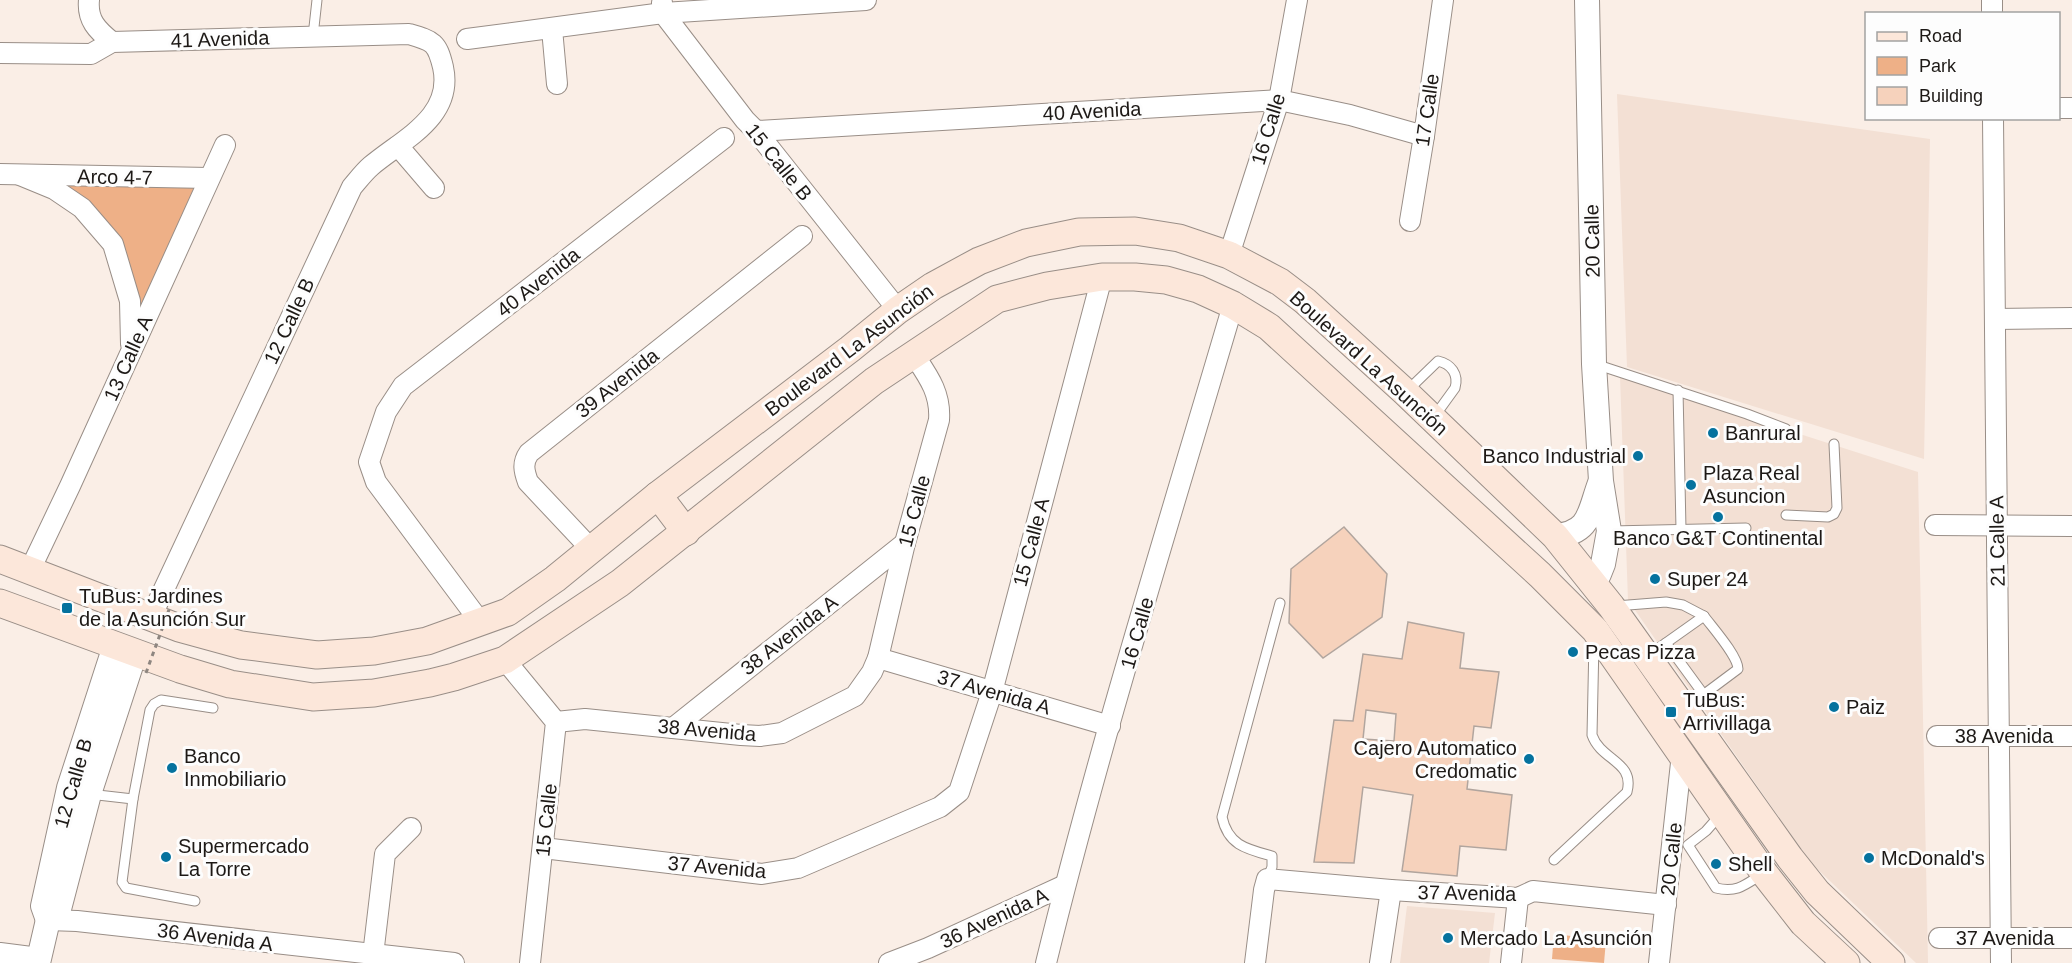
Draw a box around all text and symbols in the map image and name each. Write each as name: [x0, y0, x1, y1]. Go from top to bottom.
legend: [1865, 12, 2060, 120]
street label: 41 Avenida: [170, 26, 271, 52]
text: Road: [1919, 26, 1962, 46]
text: Park: [1919, 56, 1957, 76]
street label: 17 Calle: [1411, 72, 1443, 148]
text: Building: [1919, 86, 1983, 106]
street label: 16 Calle: [1247, 91, 1289, 167]
street label: 40 Avenida: [1042, 97, 1143, 125]
street label: 15 Calle B: [741, 119, 817, 205]
street label: Arco 4-7: [77, 165, 153, 189]
street label: 20 Calle: [1580, 204, 1604, 278]
street label: 40 Avenida: [492, 242, 584, 321]
street label: 12 Calle B: [260, 275, 318, 367]
street label: Boulevard La Asunción: [761, 280, 937, 420]
street label: Boulevard La Asunción: [1286, 286, 1452, 440]
street label: 13 Calle A: [99, 311, 157, 404]
street label: 39 Avenida: [571, 343, 663, 422]
place label: Banrural: [1725, 422, 1801, 444]
marker: Banrural: [1706, 426, 1720, 440]
place label: Banco Industrial: [1483, 445, 1626, 467]
marker: Banco Industrial: [1631, 449, 1645, 463]
place label: Plaza Real Asuncion: [1703, 462, 1800, 507]
street label: 15 Calle: [894, 473, 934, 549]
marker: Plaza Real Asuncion: [1684, 478, 1698, 492]
street label: 15 Calle A: [1009, 494, 1054, 589]
street label: 21 Calle A: [1985, 495, 2009, 587]
marker: Banco G&T Continental: [1711, 510, 1725, 524]
place label: Banco G&T Continental: [1613, 527, 1823, 549]
place label: Super 24: [1667, 568, 1748, 590]
marker: Super 24: [1648, 572, 1662, 586]
place label: TuBus: Jardines de la Asunción Sur: [79, 585, 246, 630]
street label: 38 Avenida A: [736, 590, 842, 680]
street label: 16 Calle: [1116, 595, 1158, 671]
marker: TuBus: Jardines de la Asunción Sur: [60, 601, 74, 615]
place label: Pecas Pizza: [1585, 641, 1696, 663]
marker: Pecas Pizza: [1566, 645, 1580, 659]
street label: 37 Avenida A: [935, 665, 1054, 719]
place label: TuBus: Arrivillaga: [1683, 689, 1772, 734]
place label: Paiz: [1846, 696, 1885, 718]
marker: Paiz: [1827, 700, 1841, 714]
marker: TuBus: Arrivillaga: [1664, 705, 1678, 719]
street label: 38 Avenida: [657, 715, 758, 745]
street label: 38 Avenida: [1955, 725, 2054, 747]
street label: 12 Calle B: [50, 736, 96, 830]
place label: Cajero Automatico Credomatic: [1354, 737, 1517, 782]
place label: Banco Inmobiliario: [184, 745, 286, 790]
marker: Cajero Automatico Credomatic: [1522, 752, 1536, 766]
marker: Banco Inmobiliario: [165, 761, 179, 775]
street label: 15 Calle: [531, 782, 561, 858]
street label: 20 Calle: [1656, 821, 1686, 897]
place label: Supermercado La Torre: [178, 835, 309, 880]
place label: McDonald's: [1881, 847, 1985, 869]
marker: Supermercado La Torre: [159, 850, 173, 864]
marker: McDonald's: [1862, 851, 1876, 865]
street label: 37 Avenida: [667, 852, 768, 882]
place label: Shell: [1728, 853, 1772, 875]
marker: Shell: [1709, 857, 1723, 871]
street label: 37 Avenida: [1418, 881, 1517, 905]
street label: 36 Avenida A: [937, 883, 1052, 953]
street label: 36 Avenida A: [156, 919, 275, 955]
place label: Mercado La Asunción: [1460, 927, 1652, 949]
street label: 37 Avenida: [1956, 927, 2055, 949]
marker: Mercado La Asunción: [1441, 931, 1455, 945]

